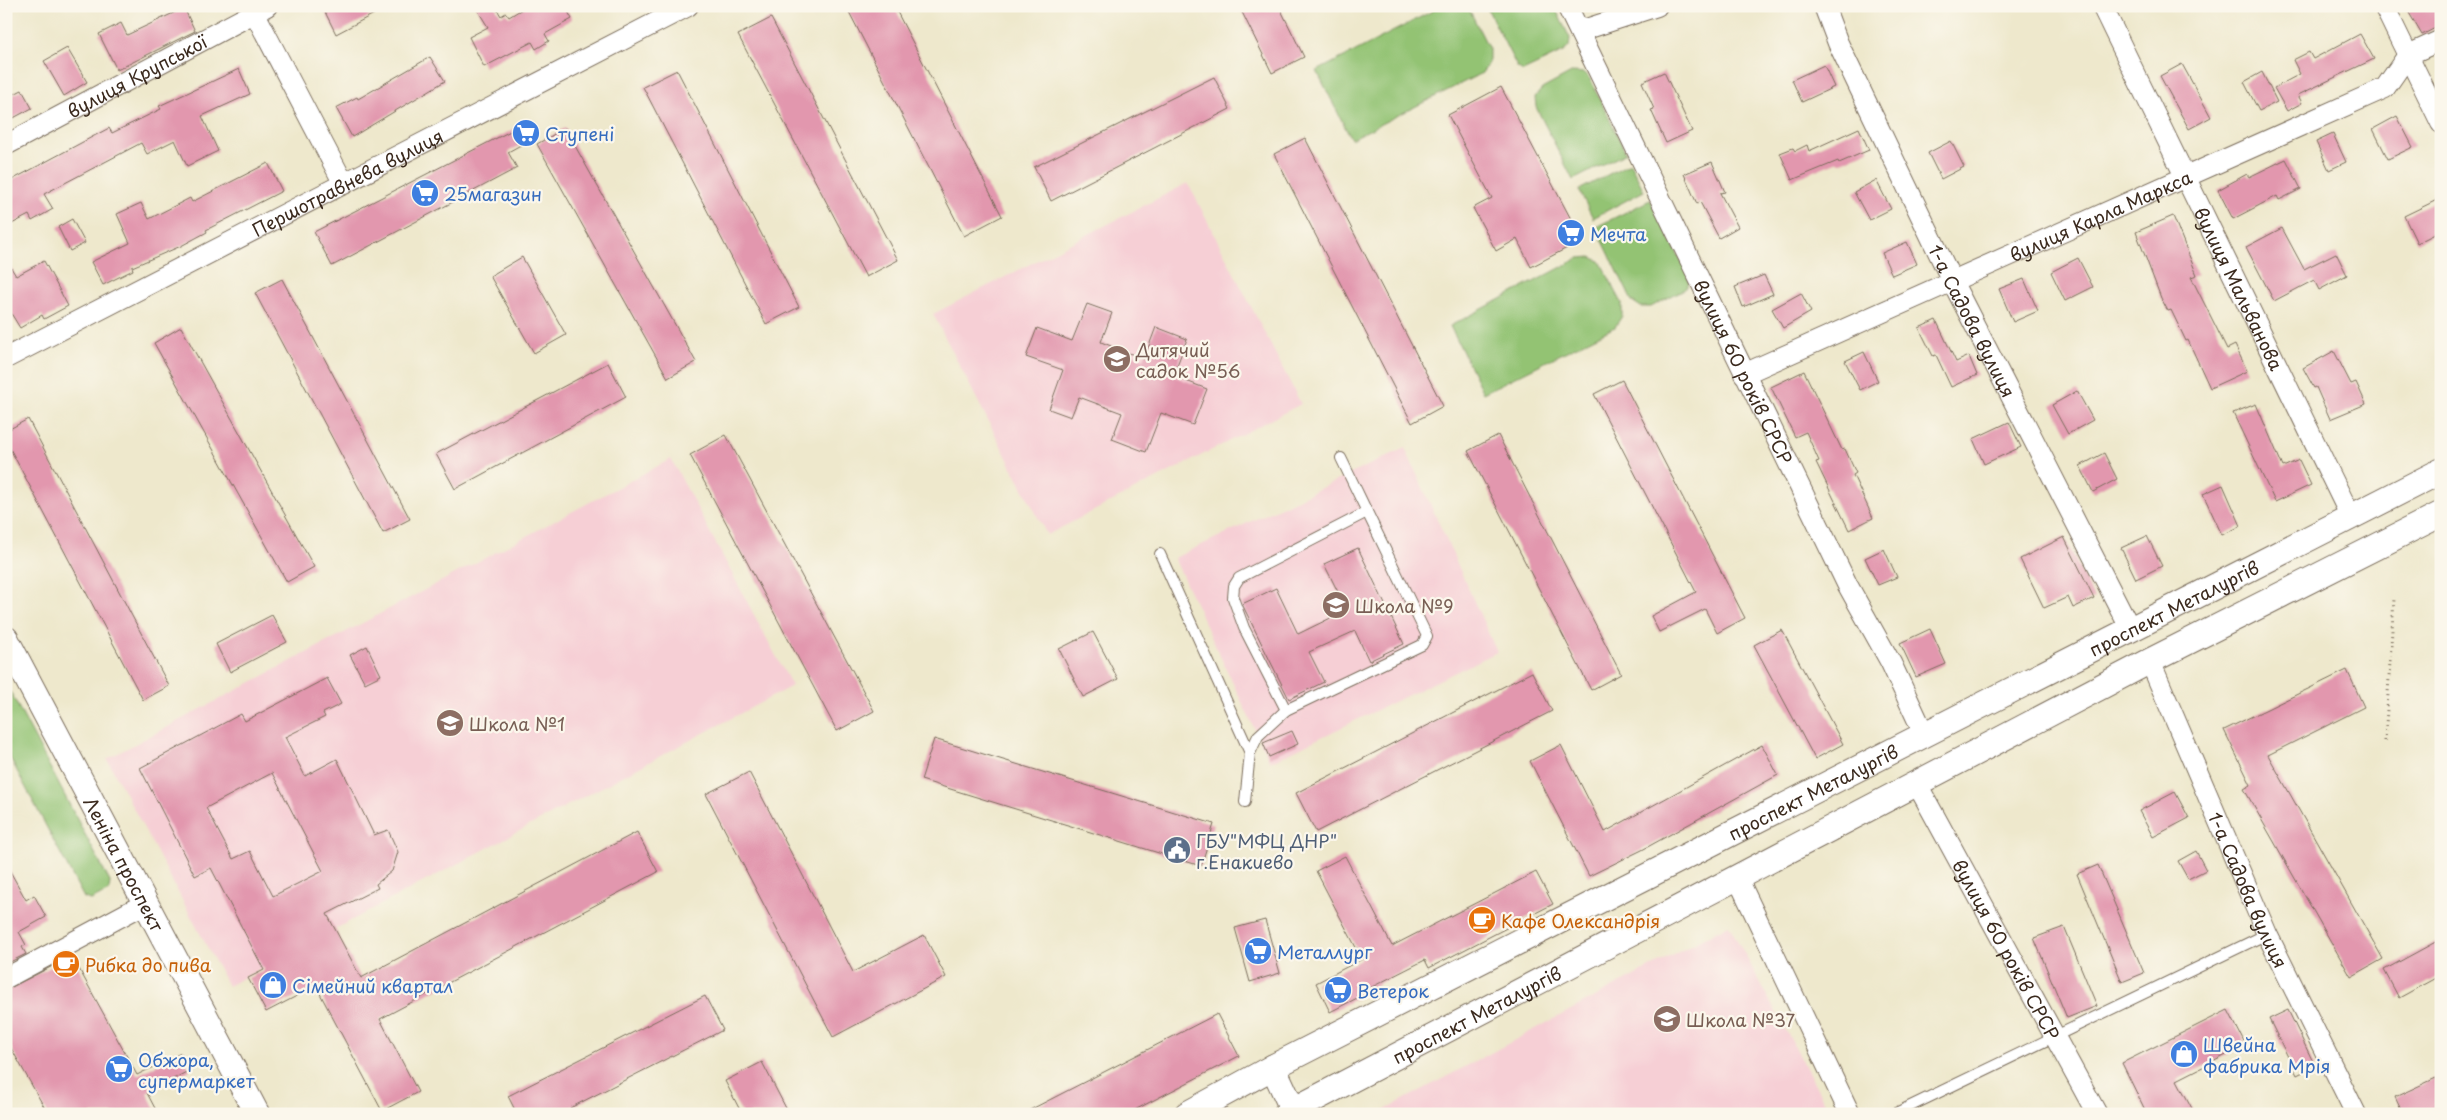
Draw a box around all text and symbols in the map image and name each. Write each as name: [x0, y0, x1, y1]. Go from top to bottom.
street label: вулиця Крупської: [62, 27, 212, 124]
supermarket icon: Ступені: [511, 118, 541, 148]
place label: Ступені: [545, 120, 615, 147]
street label: Першотравнева вулиця: [247, 121, 447, 242]
street label: вулиця Карла Маркса: [2005, 162, 2196, 268]
supermarket icon: 25магазин: [410, 178, 440, 208]
place label: 25магазин: [444, 180, 542, 207]
street label: вулиця Мальванова: [2188, 202, 2291, 375]
supermarket icon: Мечта: [1556, 218, 1586, 248]
place label: Мечта: [1590, 220, 1647, 247]
street label: 1-а Садова вулиця: [1923, 240, 2023, 402]
street label: вулиця 60 років СРСР: [1688, 275, 1800, 468]
place label: Дитячий садок №56: [1135, 336, 1240, 384]
school or university icon: Дитячий садок №56: [1102, 344, 1132, 374]
street label: проспект Металургів: [2084, 553, 2263, 662]
school or university icon: Школа №9: [1321, 590, 1351, 620]
place label: Школа №9: [1355, 592, 1453, 619]
school or university icon: Школа №1: [435, 708, 465, 738]
place label: Школа №1: [469, 710, 565, 737]
street label: проспект Металургів: [1723, 737, 1903, 846]
street label: Леніна проспект: [78, 791, 172, 936]
street label: 1-а Садова вулиця: [2203, 807, 2295, 972]
place label: ГБУ"МФЦ ДНР" г.Енакиево: [1196, 827, 1337, 875]
public building icon: ГБУ"МФЦ ДНР" г.Енакиево: [1162, 835, 1192, 865]
street label: вулиця 60 років СРСР: [1947, 854, 2067, 1044]
cafe icon: Кафе Олександрія: [1467, 905, 1497, 935]
place label: Кафе Олександрія: [1501, 907, 1660, 934]
supermarket icon: Металлург: [1243, 936, 1273, 966]
place label: Металлург: [1277, 938, 1373, 965]
cafe icon: Рибка до пива: [51, 949, 81, 979]
place label: Рибка до пива: [85, 951, 212, 978]
street label: проспект Металургів: [1387, 959, 1566, 1070]
shop icon: Сімейний квартал: [258, 970, 288, 1000]
place label: Сімейний квартал: [292, 972, 453, 999]
supermarket icon: Ветерок: [1323, 975, 1353, 1005]
place label: Ветерок: [1357, 977, 1429, 1004]
school or university icon: Школа №37: [1652, 1004, 1682, 1034]
place label: Школа №37: [1686, 1006, 1795, 1033]
place label: Швейна фабрика Мрія: [2203, 1031, 2330, 1079]
shop icon: Швейна фабрика Мрія: [2169, 1039, 2199, 1069]
place label: Обжора, супермаркет: [138, 1046, 255, 1094]
supermarket icon: Обжора, супермаркет: [104, 1054, 134, 1084]

